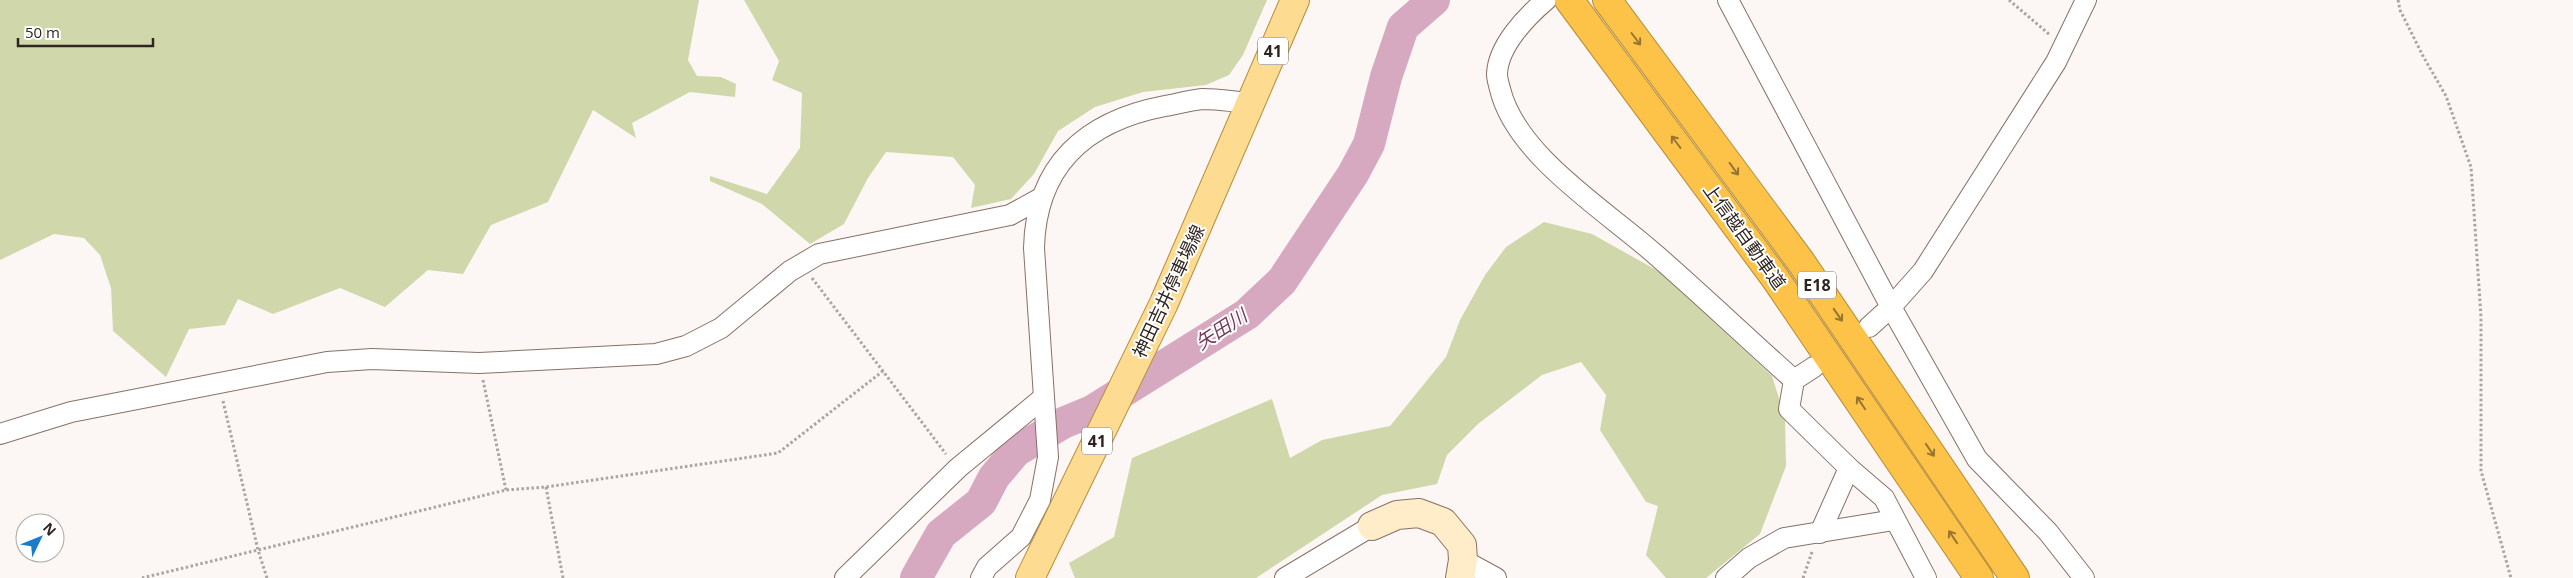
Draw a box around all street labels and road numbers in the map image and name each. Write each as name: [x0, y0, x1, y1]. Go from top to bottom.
road number: 41: [1258, 37, 1288, 64]
street label: 上信越自動車道: [1698, 178, 1792, 294]
street label: 神田吉井停車場線: [1127, 221, 1209, 361]
road number: E18: [1798, 272, 1836, 298]
road number: 41: [1082, 428, 1112, 454]

